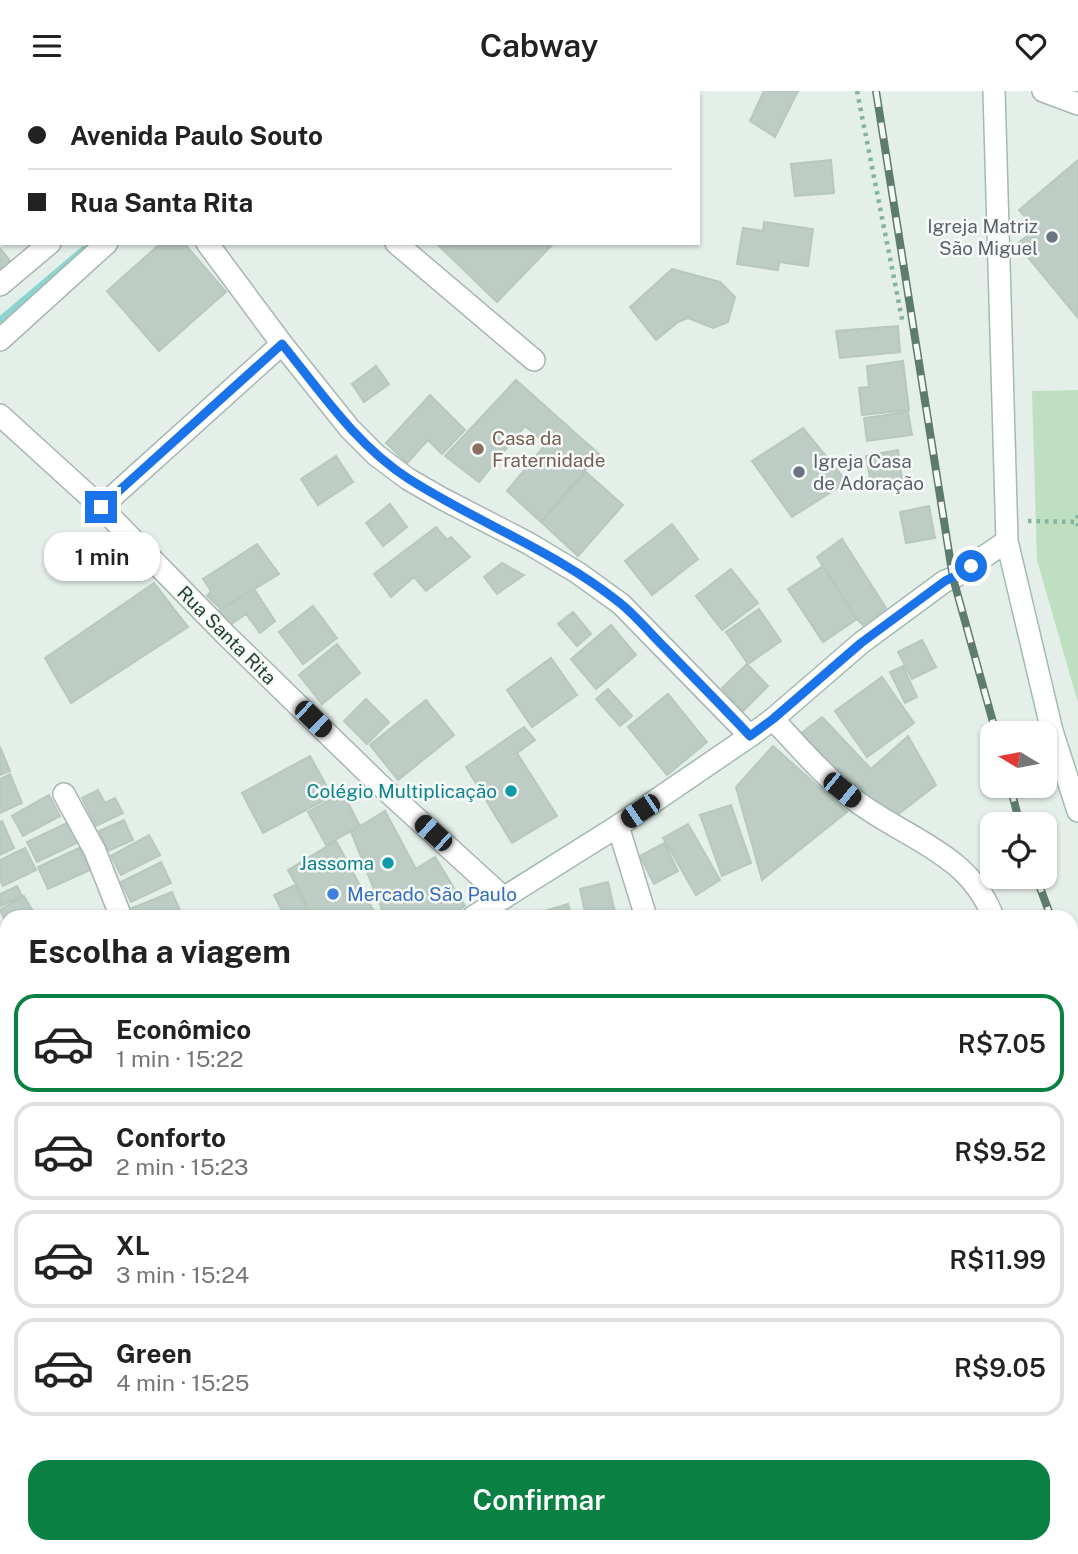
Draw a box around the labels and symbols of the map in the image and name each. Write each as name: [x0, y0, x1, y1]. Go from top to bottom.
place label: Igreja Matriz São Miguel: [927, 215, 1038, 259]
marker: Igreja Matriz São Miguel: [1044, 229, 1060, 245]
place label: Casa da Fraternidade: [492, 427, 605, 471]
marker: Casa da Fraternidade: [470, 441, 486, 457]
place label: Igreja Casa de Adoração: [813, 450, 924, 494]
marker: Igreja Casa de Adoração: [791, 464, 807, 480]
route end: [85, 491, 117, 523]
callout: 1 min: [43, 531, 159, 581]
route start: [955, 550, 987, 582]
street label: Rua Santa Rita: [173, 581, 281, 689]
car: [291, 697, 336, 741]
north arrow: [980, 721, 1057, 798]
car: [820, 769, 865, 811]
place label: Colégio Multiplicação: [306, 780, 497, 802]
marker: Colégio Multiplicação: [503, 783, 519, 799]
car: [617, 791, 664, 831]
car: [411, 811, 456, 855]
place label: Jassoma: [299, 852, 374, 874]
marker: Jassoma: [380, 855, 396, 871]
place label: Mercado São Paulo: [347, 883, 517, 905]
marker: Mercado São Paulo: [325, 886, 341, 902]

